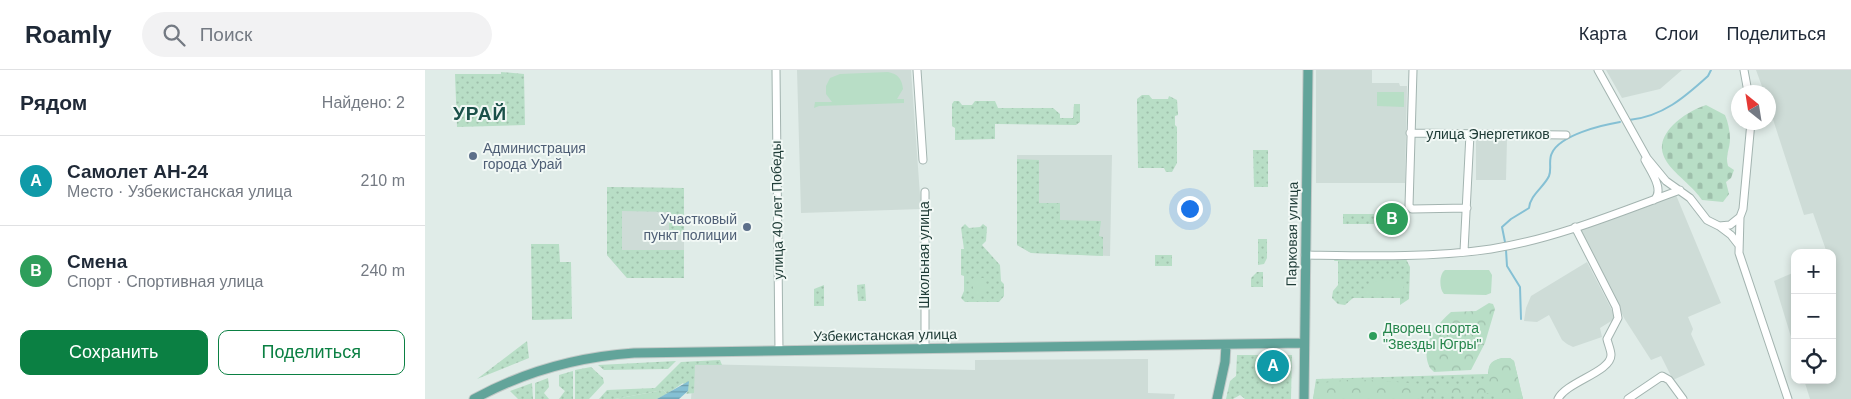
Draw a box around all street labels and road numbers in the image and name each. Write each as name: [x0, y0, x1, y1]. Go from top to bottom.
street label: улица Энергетиков: [1426, 126, 1550, 142]
street label: улица 40 лет Победы: [768, 140, 786, 280]
street label: Парковая улица: [1283, 181, 1301, 286]
street label: Школьная улица: [916, 201, 932, 309]
street label: Узбекистанская улица: [813, 326, 957, 344]

